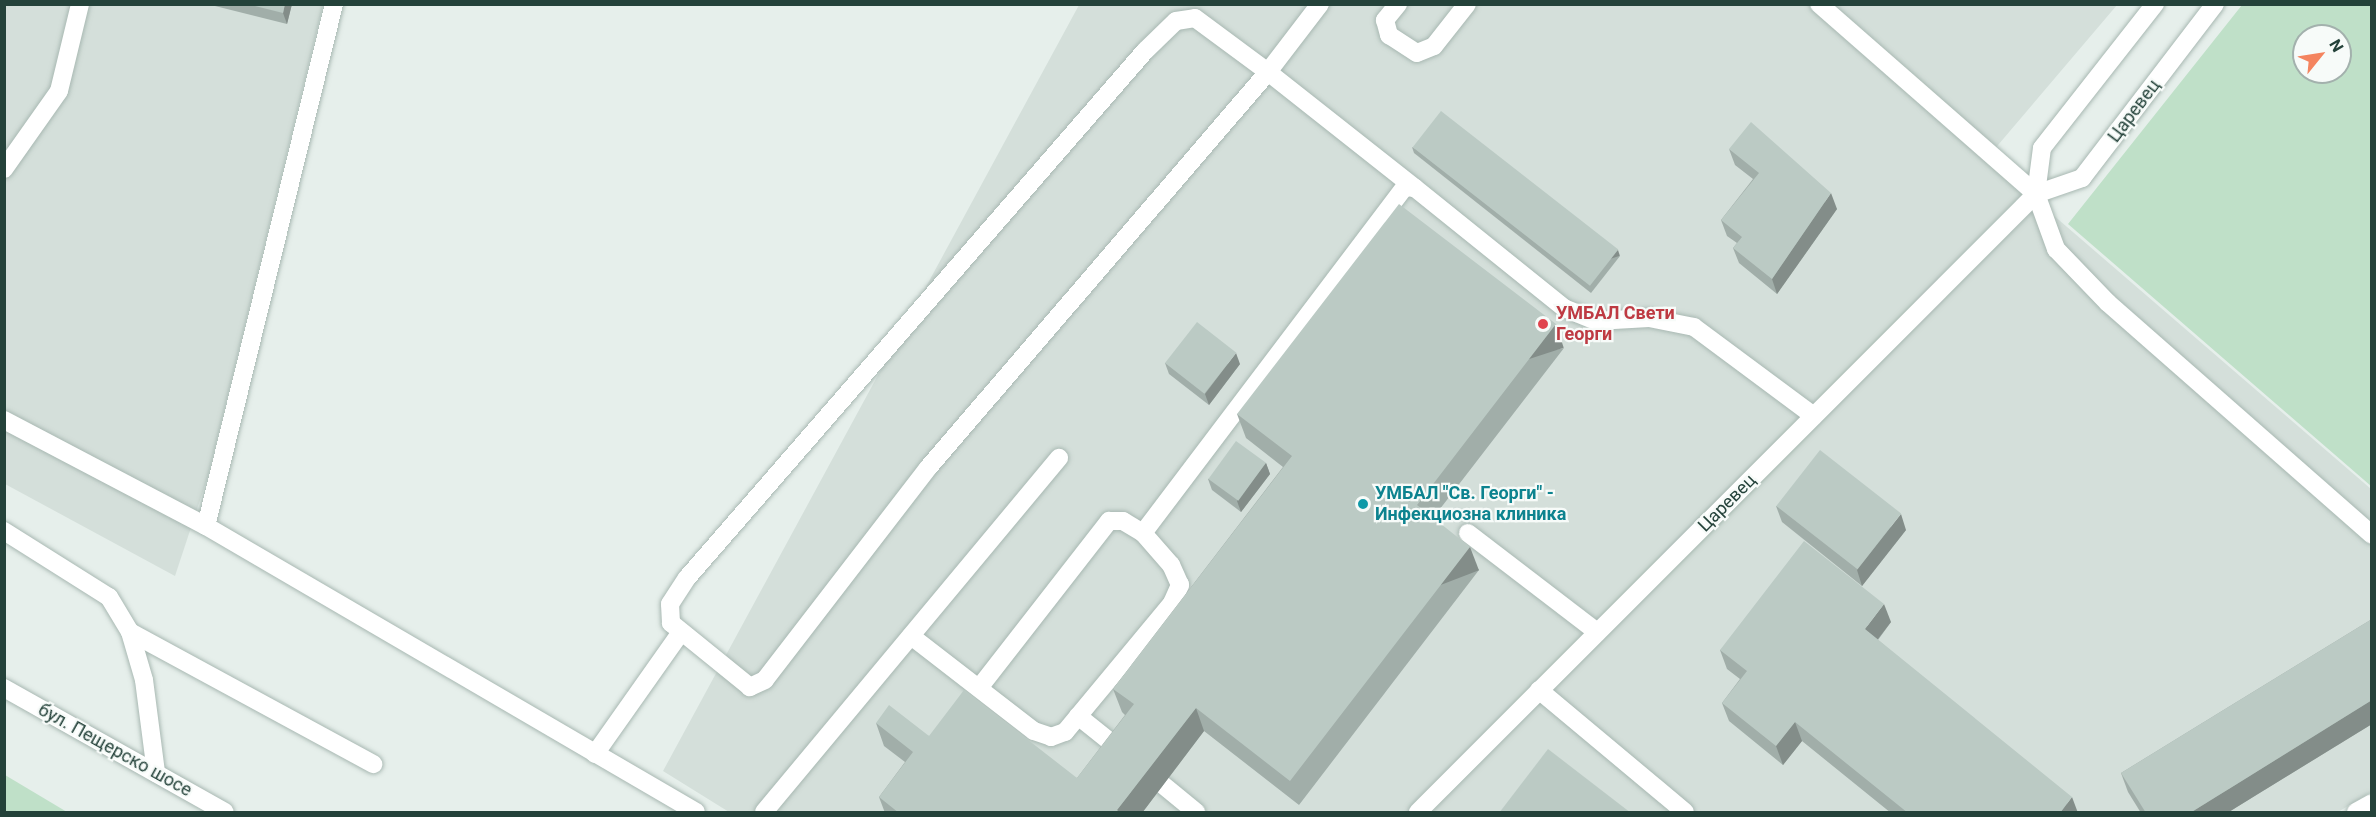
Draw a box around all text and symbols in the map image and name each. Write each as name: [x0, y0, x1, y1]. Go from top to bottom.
north arrow: [2292, 24, 2352, 84]
text: N: [2325, 36, 2347, 55]
street label: Царевец: [2103, 75, 2165, 147]
place label: УМБАЛ Свети Георги: [1556, 303, 1675, 346]
marker: УМБАЛ Свети Георги: [1534, 315, 1552, 333]
street label: Царевец: [1694, 470, 1760, 536]
place label: УМБАЛ "Св. Георги" - Инфекциозна клиника: [1375, 483, 1566, 526]
marker: УМБАЛ "Св. Георги" - Инфекциозна клиника: [1356, 497, 1370, 511]
street label: бул. Пещерско шосе: [34, 699, 196, 801]

